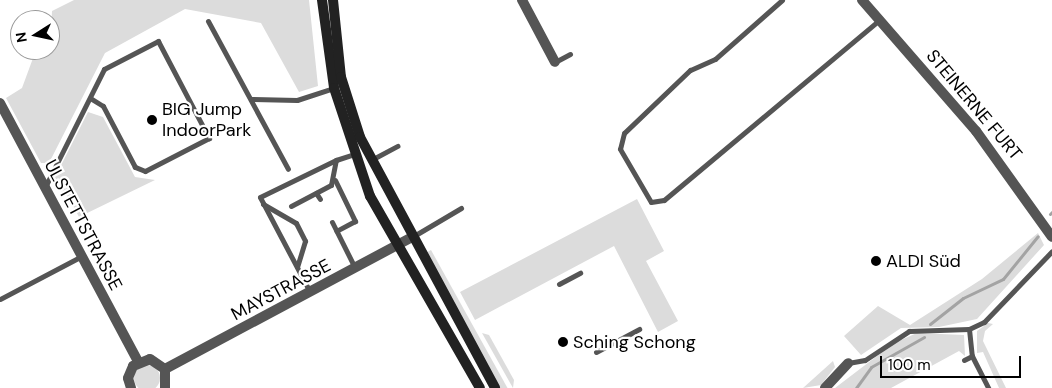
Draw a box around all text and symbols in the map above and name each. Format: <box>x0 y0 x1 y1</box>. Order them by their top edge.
north arrow <box>10 10 60 60</box>
text: N <box>11 31 31 44</box>
street label: STEINERNE FURT <box>922 45 1026 165</box>
place label: BIG Jump IndoorPark <box>162 99 251 142</box>
marker: BIG Jump IndoorPark <box>146 114 158 126</box>
street label: ULSTETTSTRASSE <box>39 156 127 294</box>
place label: ALDI Süd <box>886 250 961 272</box>
street label: MAYSTRASSE <box>228 255 334 325</box>
marker: ALDI Süd <box>870 255 882 267</box>
place label: Sching Schong <box>573 331 696 353</box>
marker: Sching Schong <box>557 336 569 348</box>
scale bar <box>882 346 1023 378</box>
text: 100 m <box>888 355 931 375</box>

